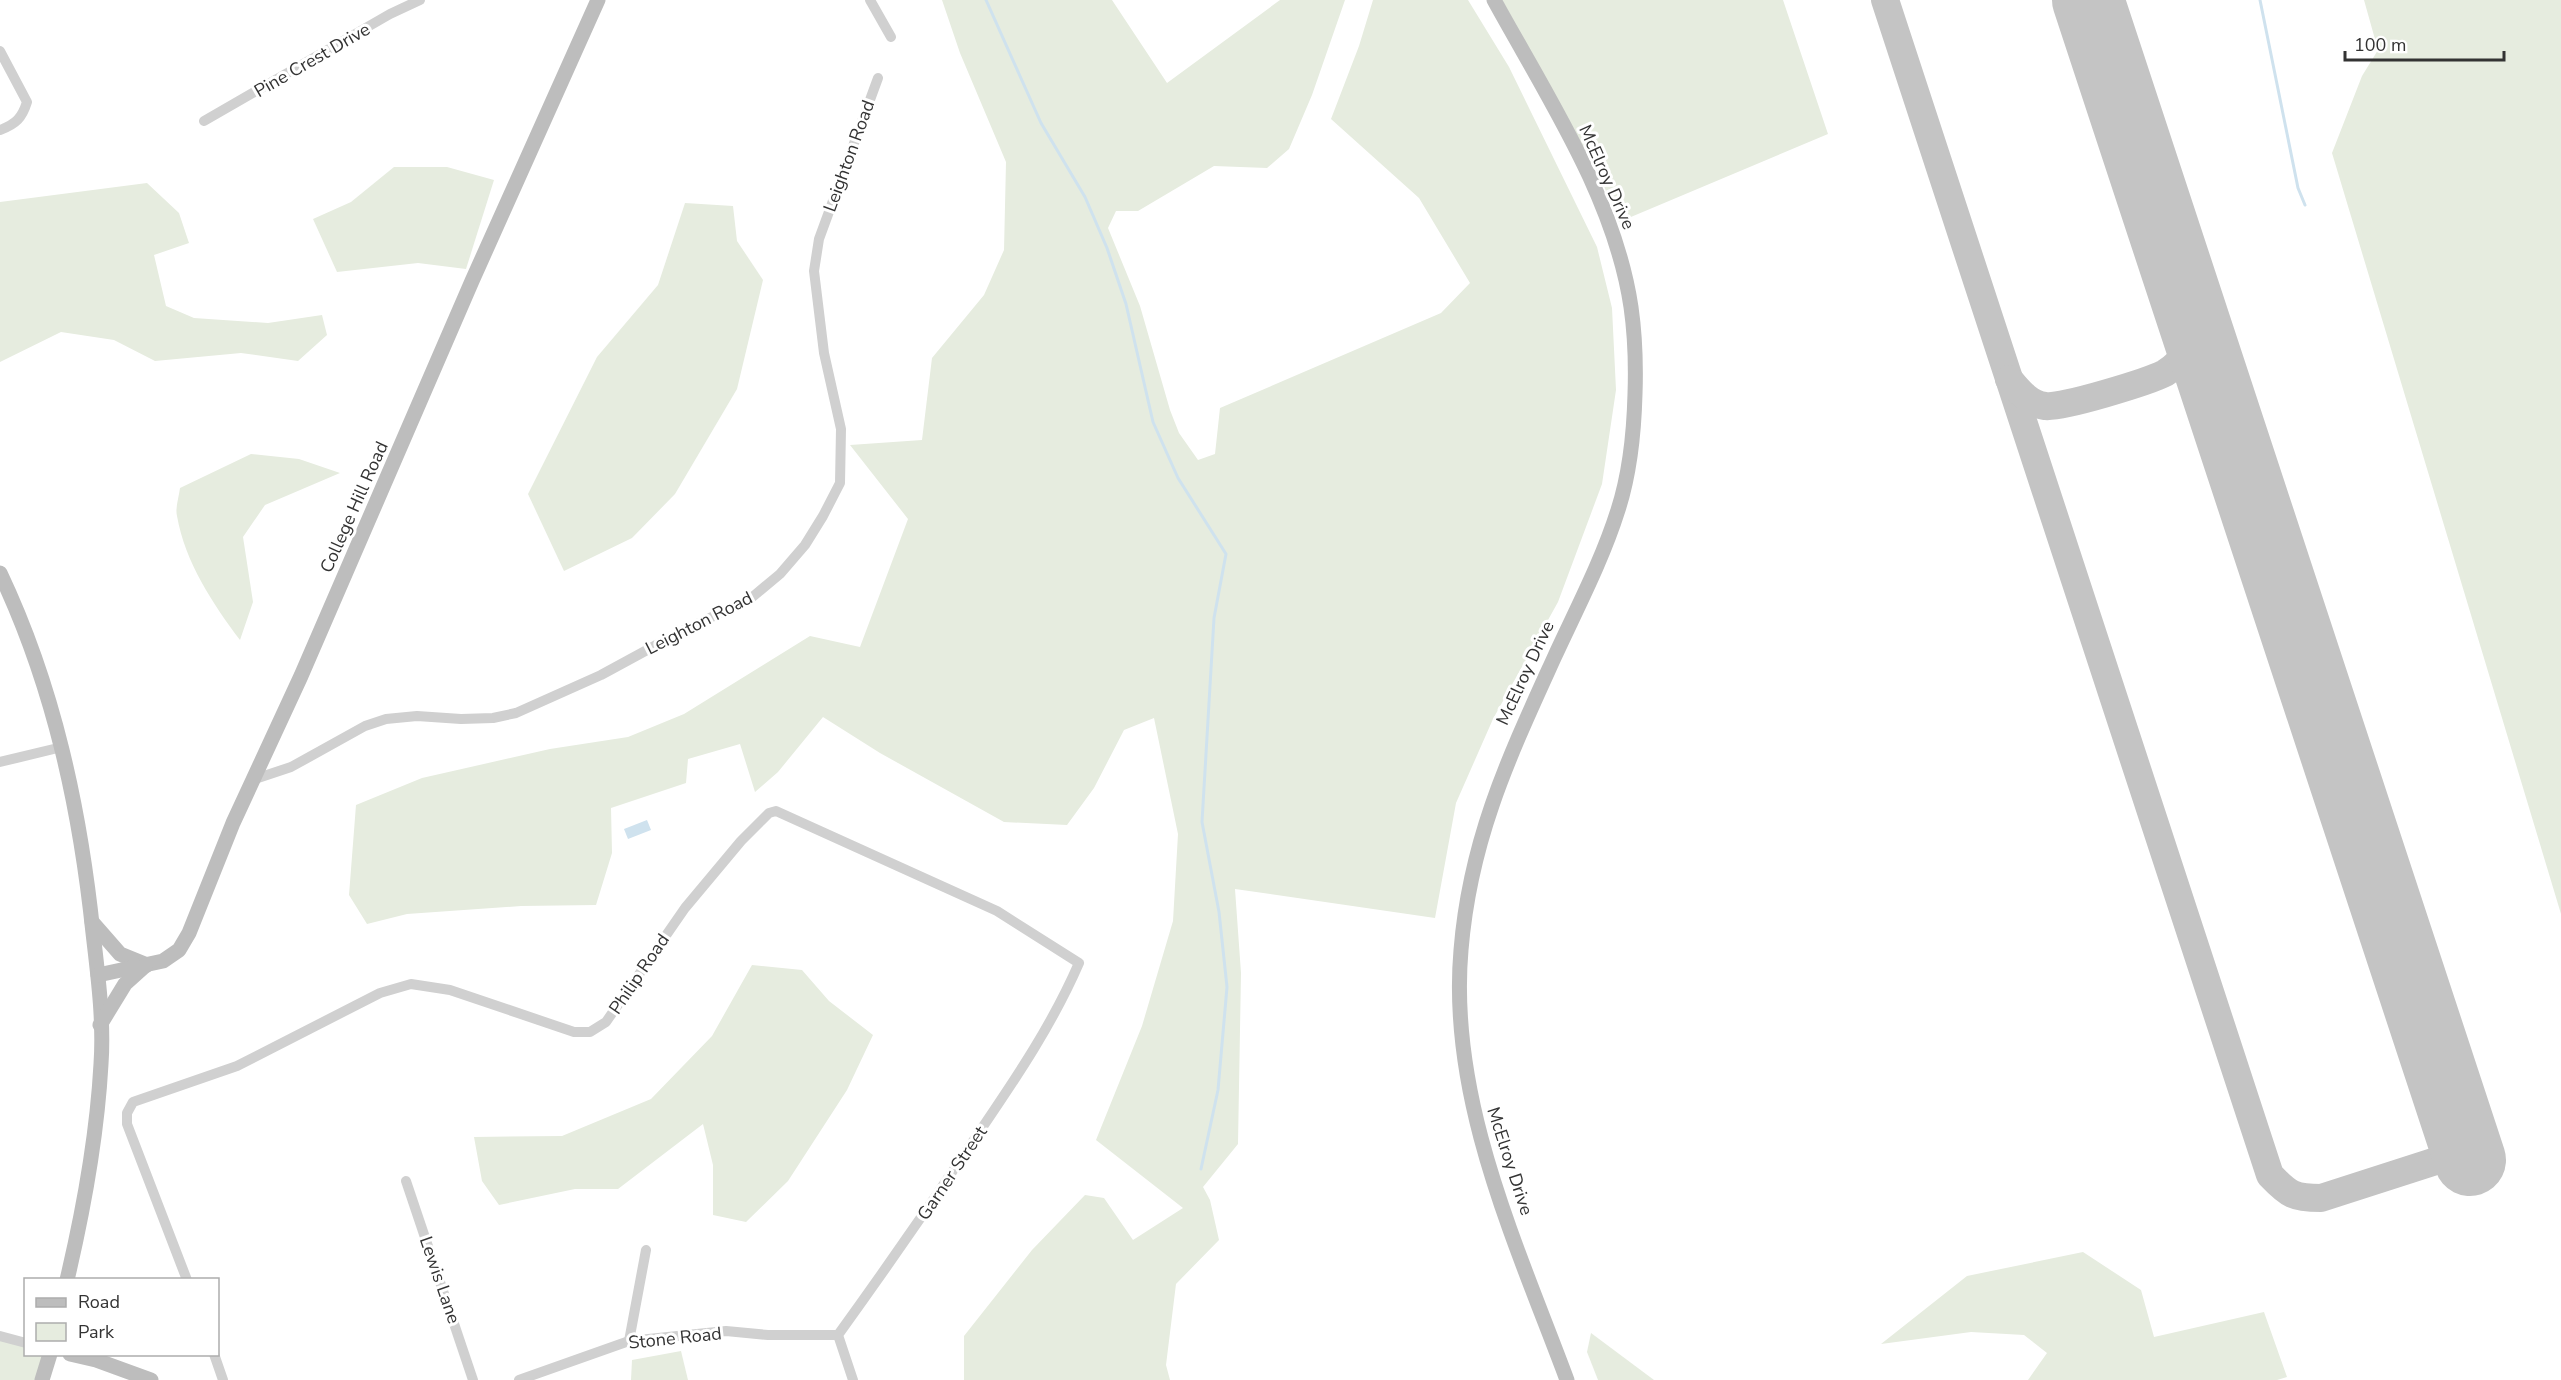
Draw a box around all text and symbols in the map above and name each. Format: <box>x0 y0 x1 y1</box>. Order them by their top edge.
street label: Pine Crest Drive <box>250 17 374 103</box>
scale bar <box>2345 24 2504 62</box>
text: 100 m <box>2354 33 2406 57</box>
street label: Leighton Road <box>818 97 880 215</box>
street label: McElroy Drive <box>1573 121 1641 233</box>
street label: College Hill Road <box>314 438 394 576</box>
street label: Leighton Road <box>641 586 757 660</box>
street label: McElroy Drive <box>1490 617 1560 729</box>
street label: Philip Road <box>603 929 675 1019</box>
street label: McElroy Drive <box>1481 1104 1539 1218</box>
street label: Garner Street <box>912 1121 993 1225</box>
street label: Lewis Lane <box>414 1233 466 1327</box>
legend <box>24 1278 219 1356</box>
text: Road <box>78 1290 120 1314</box>
text: Park <box>78 1320 115 1344</box>
street label: Stone Road <box>627 1321 723 1355</box>

